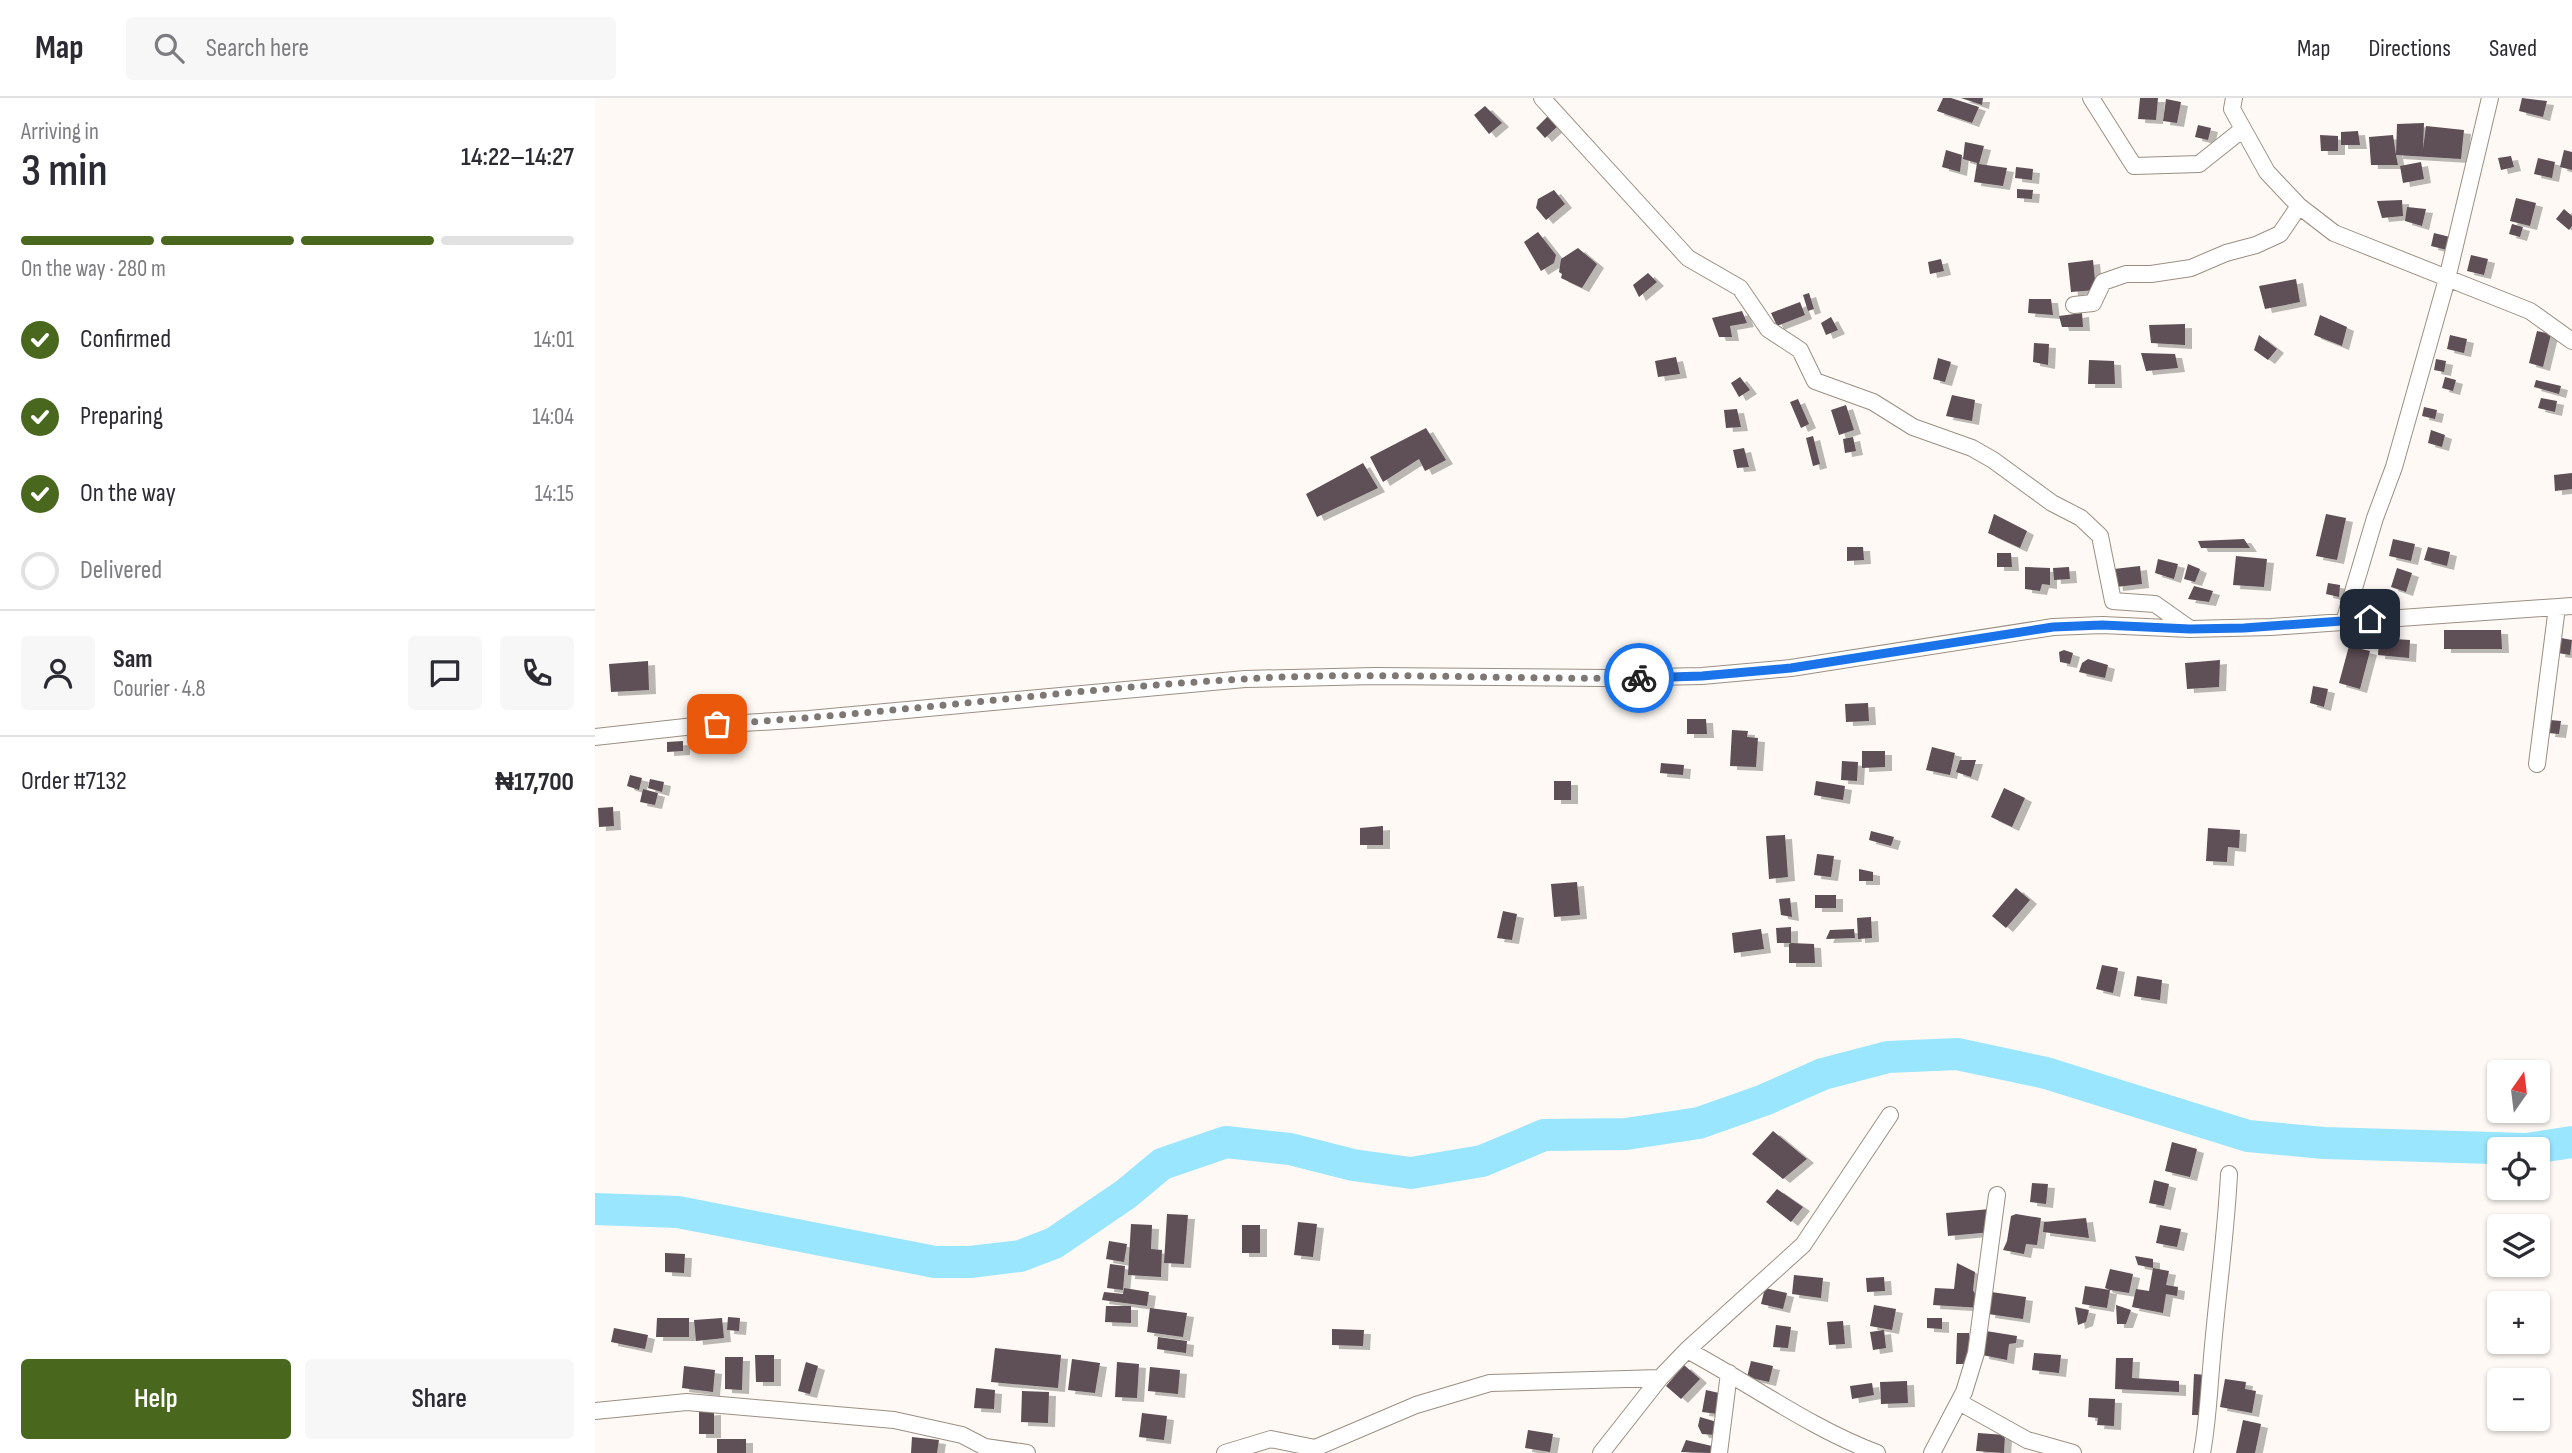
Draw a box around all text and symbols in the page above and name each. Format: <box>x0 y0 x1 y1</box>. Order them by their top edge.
search box <box>126 17 616 80</box>
text: Map <box>35 28 84 68</box>
icon: search <box>150 29 188 67</box>
text: Search here <box>206 33 309 64</box>
text: Map <box>2297 34 2330 63</box>
text: Directions <box>2368 34 2451 63</box>
text: Saved <box>2489 34 2537 63</box>
text: Arriving in <box>21 118 99 146</box>
text: 14:22–14:27 <box>461 142 574 173</box>
text: 3 min <box>21 144 108 199</box>
text: On the way · 280 m <box>21 255 166 283</box>
icon: check <box>21 321 59 359</box>
text: Confirmed <box>80 324 171 355</box>
text: 14:01 <box>534 326 574 354</box>
icon: check <box>21 398 59 436</box>
text: Preparing <box>80 401 163 432</box>
text: 14:04 <box>532 403 574 431</box>
icon: check <box>21 475 59 513</box>
text: On the way <box>80 478 176 509</box>
text: 14:15 <box>535 480 574 508</box>
text: Delivered <box>80 555 162 586</box>
pin <box>2340 589 2400 649</box>
icon: home <box>2351 600 2389 638</box>
button: person <box>21 636 95 710</box>
button: chat <box>408 636 482 710</box>
button: phone <box>500 636 574 710</box>
courier <box>1604 643 1674 713</box>
text: Sam <box>113 644 153 675</box>
icon: bike <box>1620 659 1658 697</box>
text: Courier · 4.8 <box>113 675 206 703</box>
pin <box>687 694 747 754</box>
icon: bag <box>698 705 736 743</box>
text: Order #7132 <box>21 766 127 797</box>
text: ₦17,700 <box>495 767 574 798</box>
north arrow <box>2487 1060 2550 1124</box>
map controls <box>2487 1060 2550 1431</box>
button: locate <box>2487 1137 2550 1200</box>
button: layers <box>2487 1214 2550 1277</box>
button: + <box>2487 1291 2550 1354</box>
button: Help <box>21 1359 291 1439</box>
button: Share <box>305 1359 574 1439</box>
button: − <box>2487 1368 2550 1431</box>

